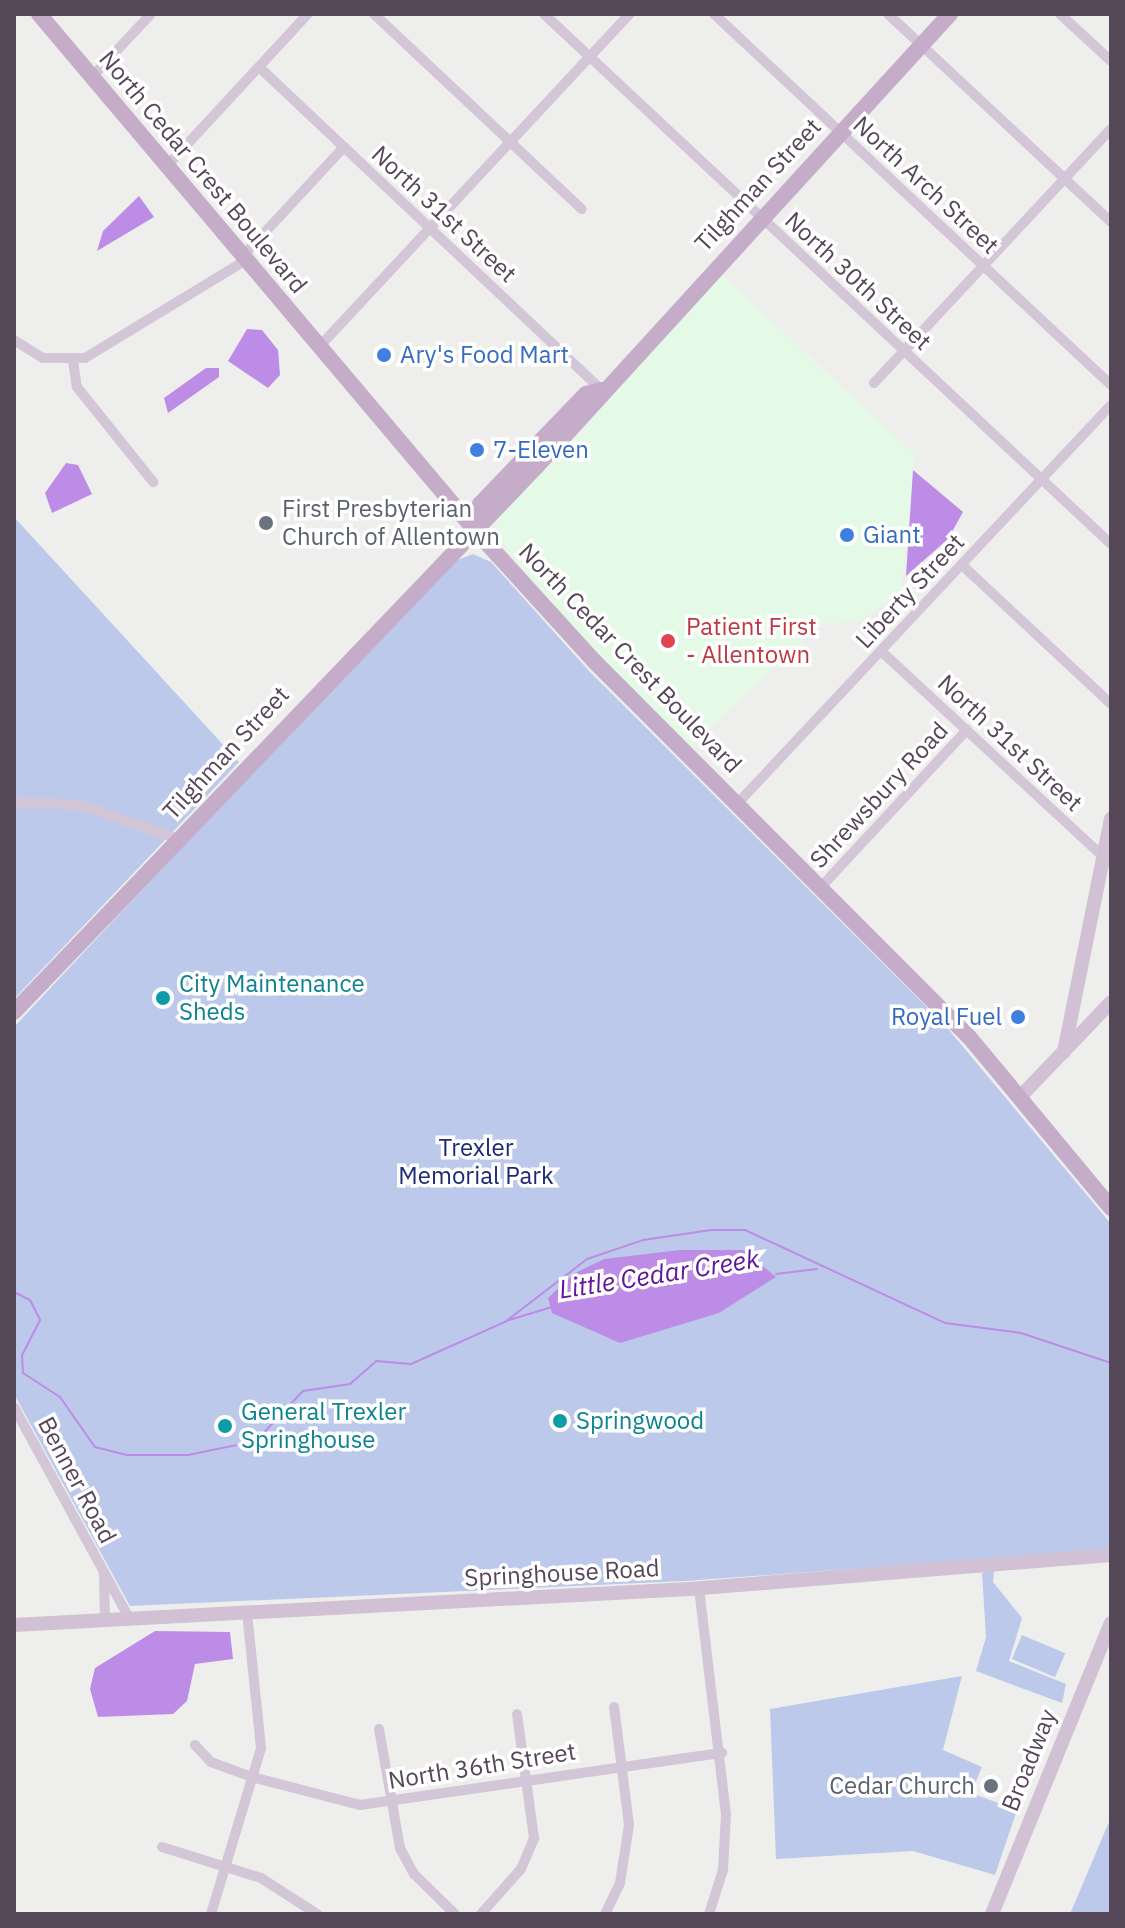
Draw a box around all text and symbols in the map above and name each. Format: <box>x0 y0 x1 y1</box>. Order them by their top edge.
street label: North Cedar Crest Boulevard <box>93 45 313 299</box>
street label: North Arch Street <box>847 110 1005 260</box>
street label: Tilghman Street <box>689 112 827 258</box>
street label: North 31st Street <box>366 140 522 288</box>
street label: North 30th Street <box>779 206 937 356</box>
place label: Ary's Food Mart <box>400 341 569 369</box>
marker: Ary's Food Mart <box>375 346 393 364</box>
place label: 7-Eleven <box>493 436 589 464</box>
marker: 7-Eleven <box>468 441 486 459</box>
place label: First Presbyterian Church of Allentown <box>282 495 500 551</box>
marker: First Presbyterian Church of Allentown <box>257 514 275 532</box>
place label: Giant <box>863 521 921 549</box>
marker: Giant <box>838 526 856 544</box>
street label: Liberty Street <box>850 528 970 654</box>
street label: North Cedar Crest Boulevard <box>513 537 747 779</box>
place label: Patient First - Allentown <box>686 613 817 669</box>
marker: Patient First - Allentown <box>657 630 679 652</box>
street label: North 31st Street <box>932 669 1088 817</box>
street label: Tilghman Street <box>157 680 295 826</box>
street label: Shrewsbury Road <box>804 716 954 874</box>
place label: City Maintenance Sheds <box>179 970 365 1026</box>
marker: City Maintenance Sheds <box>154 989 172 1007</box>
place label: Royal Fuel <box>891 1003 1002 1031</box>
marker: Royal Fuel <box>1009 1008 1027 1026</box>
park label: Trexler Memorial Park <box>398 1134 554 1190</box>
water label: Little Cedar Creek <box>557 1243 761 1305</box>
place label: General Trexler Springhouse <box>241 1398 406 1454</box>
place label: Springwood <box>576 1407 704 1435</box>
street label: Benner Road <box>32 1412 122 1548</box>
marker: Springwood <box>551 1412 569 1430</box>
marker: General Trexler Springhouse <box>216 1417 234 1435</box>
street label: Springhouse Road <box>464 1554 660 1592</box>
street label: Broadway <box>996 1705 1062 1815</box>
street label: North 36th Street <box>386 1737 578 1795</box>
place label: Cedar Church <box>829 1772 975 1800</box>
marker: Cedar Church <box>982 1777 1000 1795</box>

